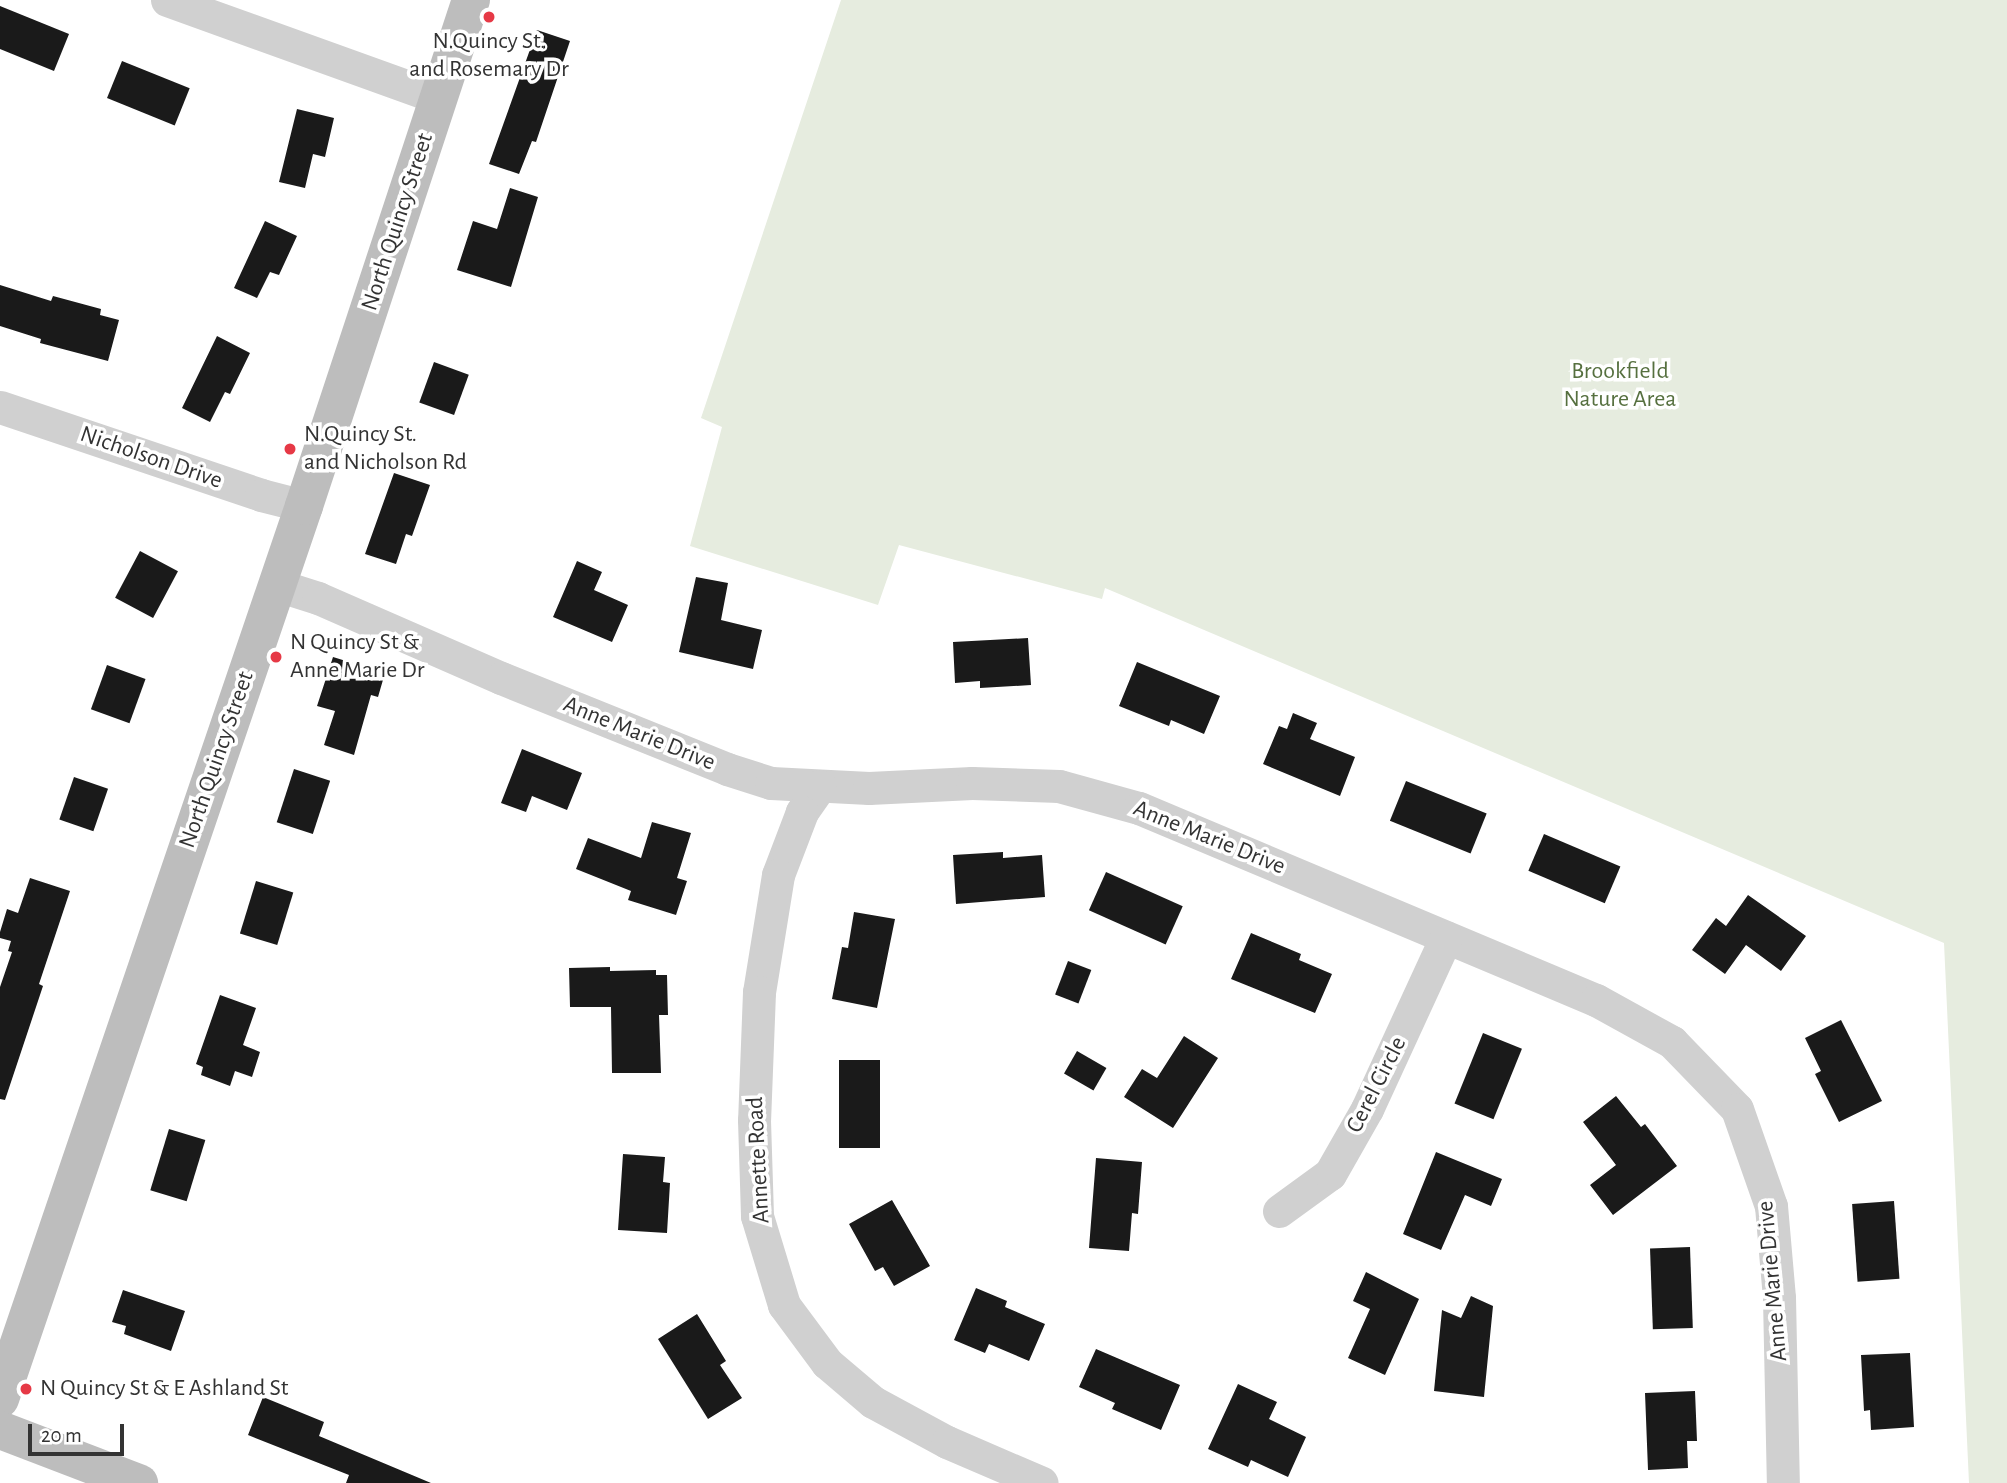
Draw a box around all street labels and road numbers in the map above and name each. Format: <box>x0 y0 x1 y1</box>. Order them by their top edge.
street label: North Quincy Street <box>356 130 440 314</box>
street label: Nicholson Drive <box>76 420 226 496</box>
street label: North Quincy Street <box>173 668 261 852</box>
street label: Anne Marie Drive <box>559 690 719 778</box>
street label: Anne Marie Drive <box>1129 794 1289 882</box>
street label: Cerel Circle <box>1341 1032 1413 1138</box>
street label: Annette Road <box>741 1096 777 1224</box>
street label: Anne Marie Drive <box>1752 1199 1794 1363</box>

